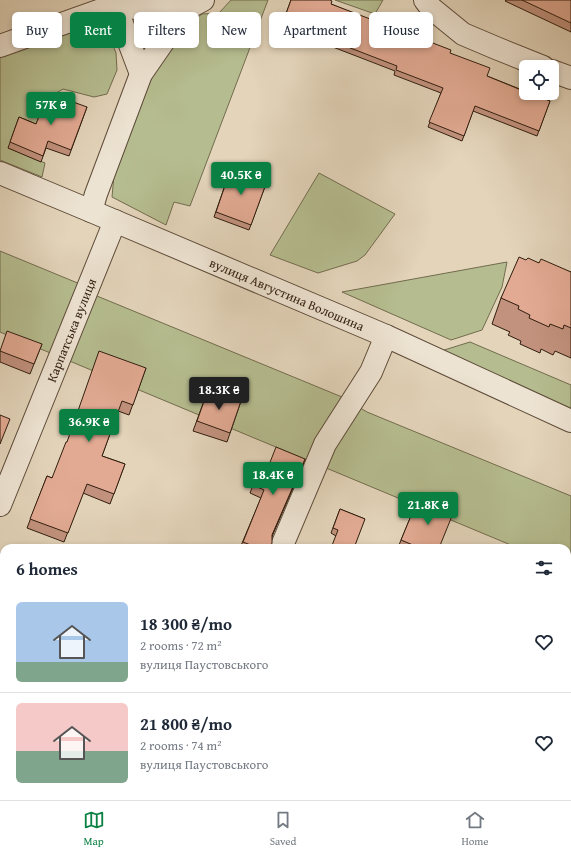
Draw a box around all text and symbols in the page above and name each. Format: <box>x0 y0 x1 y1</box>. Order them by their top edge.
chip: Buy <box>12 12 62 48</box>
chip: Rent <box>70 12 126 48</box>
chip: Filters <box>134 12 199 48</box>
chip: New <box>207 12 261 48</box>
chip: Apartment <box>269 12 361 48</box>
chip: House <box>369 12 433 48</box>
map controls <box>519 60 559 100</box>
button: locate <box>519 60 559 100</box>
pin: 57K ₴ <box>23 92 79 126</box>
text: 57K ₴ <box>35 95 67 114</box>
pin: 40.5K ₴ <box>204 162 278 196</box>
text: 40.5K ₴ <box>220 165 262 184</box>
street label: вулиця Августина Волошина <box>206 253 368 336</box>
street label: Карпатська вулиця <box>42 275 101 385</box>
pin: 18.3K ₴ <box>182 377 256 411</box>
text: 18.3K ₴ <box>198 380 240 399</box>
pin: 36.9K ₴ <box>52 409 126 443</box>
text: 36.9K ₴ <box>68 412 110 431</box>
pin: 18.4K ₴ <box>236 462 310 496</box>
text: 18.4K ₴ <box>252 465 294 484</box>
pin: 21.8K ₴ <box>391 492 465 526</box>
text: 21.8K ₴ <box>407 495 449 514</box>
text: 6 homes <box>16 556 78 581</box>
icon: filters <box>533 557 555 579</box>
text: 18 300 ₴/mo <box>140 611 232 636</box>
icon: home <box>48 618 96 666</box>
icon: heart <box>533 631 555 653</box>
text: 2 rooms · 72 m² <box>140 636 222 655</box>
text: вулиця Паустовського <box>140 655 268 674</box>
text: 21 800 ₴/mo <box>140 711 232 736</box>
icon: home <box>48 719 96 767</box>
icon: heart <box>533 732 555 754</box>
text: 2 rooms · 74 m² <box>140 736 222 755</box>
text: вулиця Паустовського <box>140 755 268 774</box>
tab: Map <box>83 809 105 849</box>
tab: Saved <box>270 809 296 849</box>
tab: Home <box>461 809 488 849</box>

